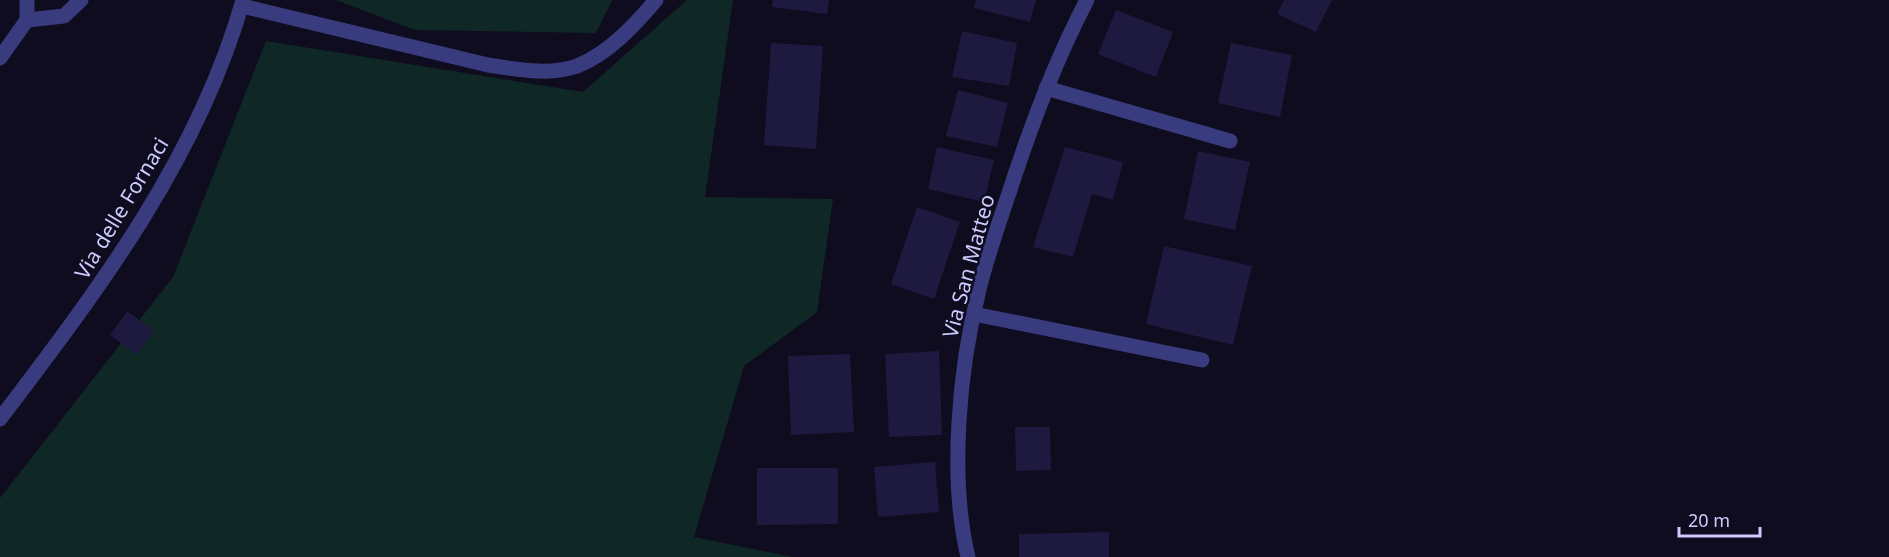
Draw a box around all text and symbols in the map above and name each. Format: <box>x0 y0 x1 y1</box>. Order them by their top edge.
street label: Via delle Fornaci <box>68 132 174 284</box>
street label: Via San Matteo <box>935 191 1001 341</box>
scale bar <box>1679 500 1760 538</box>
text: 20 m <box>1688 508 1730 532</box>

